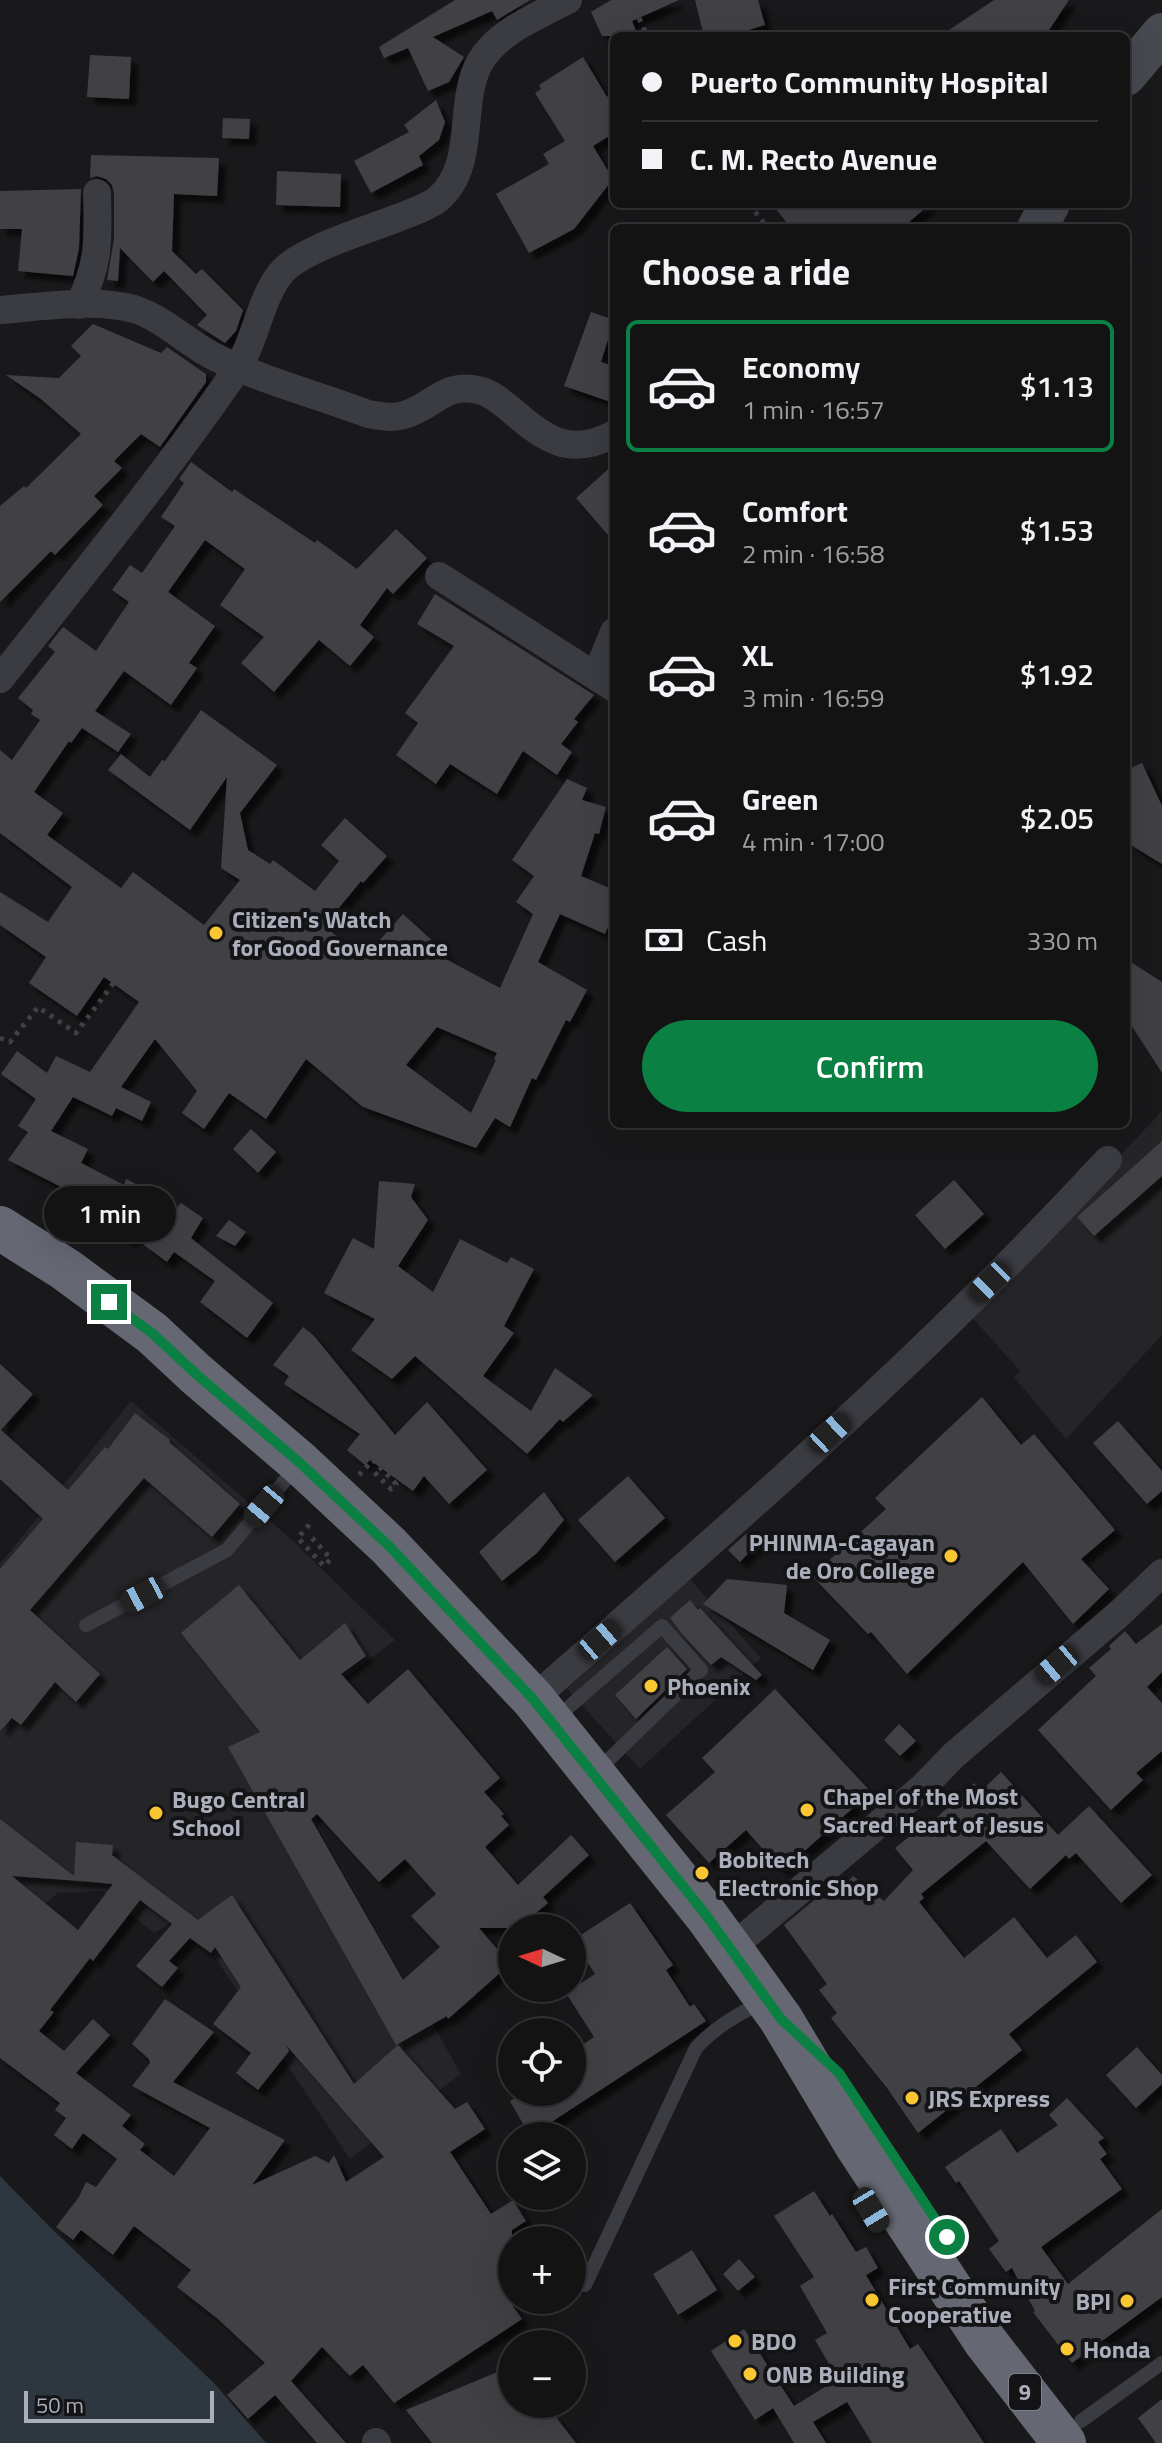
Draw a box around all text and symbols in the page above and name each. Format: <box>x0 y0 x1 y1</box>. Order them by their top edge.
text: Puerto Community Hospital <box>690 59 1049 105</box>
text: C. M. Recto Avenue <box>690 136 937 182</box>
text: Choose a ride <box>642 244 850 299</box>
text: Economy <box>742 344 860 390</box>
icon: car <box>646 350 718 422</box>
text: $1.13 <box>1020 363 1094 409</box>
text: 1 min · 16:57 <box>742 390 885 429</box>
text: Comfort <box>742 488 848 534</box>
icon: car <box>646 494 718 566</box>
text: $1.53 <box>1020 507 1094 553</box>
text: 2 min · 16:58 <box>742 534 885 573</box>
text: XL <box>742 632 773 678</box>
icon: car <box>646 638 718 710</box>
text: $1.92 <box>1020 651 1094 697</box>
text: 3 min · 16:59 <box>742 678 885 717</box>
text: Green <box>742 776 819 822</box>
icon: car <box>646 782 718 854</box>
text: $2.05 <box>1020 795 1094 841</box>
text: 4 min · 17:00 <box>742 822 885 861</box>
place label: Citizen's Watch for Good Governance <box>232 901 448 965</box>
text: Cash <box>706 917 767 963</box>
icon: cash <box>642 918 686 962</box>
text: 330 m <box>1027 921 1098 960</box>
marker: Citizen's Watch for Good Governance <box>207 924 225 942</box>
button: Confirm <box>642 1020 1098 1112</box>
callout: 1 min <box>43 1186 175 1242</box>
text: 1 min <box>79 1194 141 1233</box>
car <box>964 1257 1016 1307</box>
route end <box>91 1284 127 1320</box>
car <box>804 1408 856 1458</box>
car <box>239 1480 289 1532</box>
place label: PHINMA-Cagayan de Oro College <box>749 1524 935 1588</box>
marker: PHINMA-Cagayan de Oro College <box>942 1547 960 1565</box>
car <box>116 1573 170 1617</box>
car <box>574 1615 626 1665</box>
car <box>1031 1640 1083 1690</box>
place label: Phoenix <box>667 1668 751 1704</box>
marker: Phoenix <box>642 1677 660 1695</box>
place label: Chapel of the Most Sacred Heart of Jesus <box>823 1778 1044 1842</box>
place label: Bugo Central School <box>172 1781 306 1845</box>
marker: Chapel of the Most Sacred Heart of Jesus <box>798 1801 816 1819</box>
marker: Bugo Central School <box>147 1804 165 1822</box>
place label: Bobitech Electronic Shop <box>718 1841 879 1905</box>
marker: Bobitech Electronic Shop <box>693 1864 711 1882</box>
north arrow <box>498 1914 586 2002</box>
map controls <box>498 1914 586 2418</box>
button: locate <box>498 2018 586 2106</box>
place label: JRS Express <box>928 2080 1050 2116</box>
marker: JRS Express <box>903 2089 921 2107</box>
button: layers <box>498 2122 586 2210</box>
car <box>848 2183 894 2237</box>
route start <box>929 2219 965 2255</box>
button: + <box>498 2226 586 2314</box>
place label: First Community Cooperative <box>888 2268 1061 2332</box>
place label: BPI <box>1075 2283 1111 2319</box>
marker: First Community Cooperative <box>863 2291 881 2309</box>
marker: BPI <box>1118 2292 1136 2310</box>
place label: BDO <box>751 2323 797 2359</box>
button: − <box>498 2330 586 2418</box>
place label: Honda <box>1083 2331 1151 2367</box>
marker: BDO <box>726 2332 744 2350</box>
marker: Honda <box>1058 2340 1076 2358</box>
place label: ONB Building <box>766 2356 904 2392</box>
marker: ONB Building <box>741 2365 759 2383</box>
road number: 9 <box>1009 2374 1041 2410</box>
scale bar <box>24 2387 214 2423</box>
text: 50 m <box>36 2388 84 2422</box>

